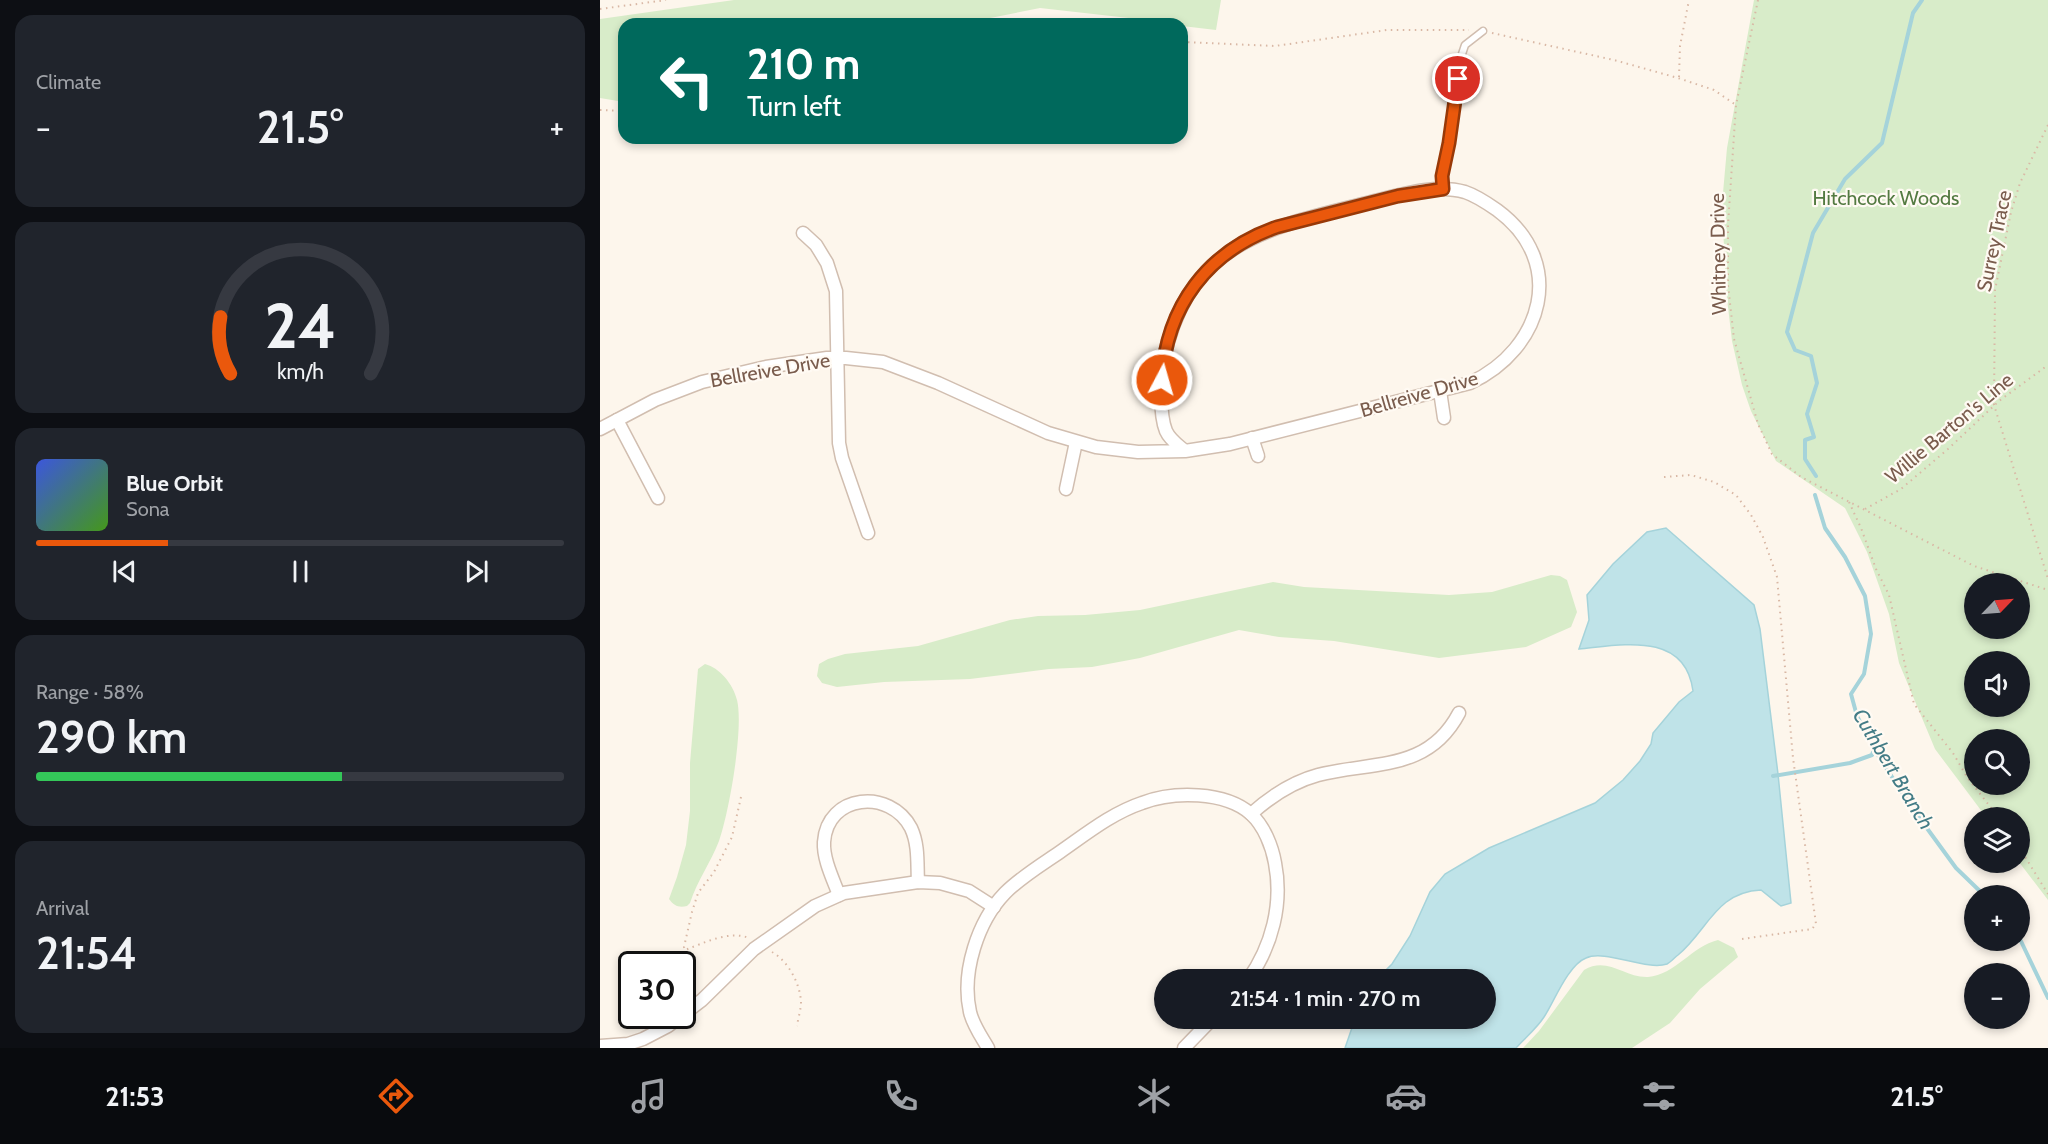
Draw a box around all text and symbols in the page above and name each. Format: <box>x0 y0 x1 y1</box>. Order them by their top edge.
text: 210 m <box>747 38 860 90</box>
icon: left <box>648 42 726 120</box>
pin <box>1432 53 1483 104</box>
icon: arrive <box>1441 62 1474 95</box>
text: Climate <box>36 70 101 94</box>
text: Turn left <box>747 90 841 123</box>
text: 21.5° <box>257 100 343 154</box>
text: − <box>36 107 51 147</box>
text: + <box>549 107 564 147</box>
park label: Hitchcock Woods <box>1813 186 1959 210</box>
street label: Surrey Trace <box>1972 188 2016 294</box>
street label: Whitney Drive <box>1705 193 1731 315</box>
text: 24 <box>264 289 336 365</box>
street label: Bellreive Drive <box>708 348 832 392</box>
position arrow <box>1130 348 1194 412</box>
text: km/h <box>277 359 323 385</box>
street label: Bellreive Drive <box>1357 366 1481 422</box>
street label: Willie Barton's Line <box>1880 368 2018 488</box>
text: Blue Orbit <box>126 470 223 497</box>
text: Sona <box>126 497 169 521</box>
icon: previous <box>108 555 141 588</box>
icon: pause <box>284 555 317 588</box>
icon: next <box>460 555 493 588</box>
north arrow <box>1964 573 2030 639</box>
map controls <box>1964 573 2030 1029</box>
button: sound <box>1964 651 2030 717</box>
text: Range · 58% <box>36 680 144 704</box>
water label: Cuthbert Branch <box>1848 704 1939 834</box>
text: 290 km <box>36 710 187 764</box>
button: search <box>1964 729 2030 795</box>
button: layers <box>1964 807 2030 873</box>
button: + <box>1964 885 2030 951</box>
text: Arrival <box>36 896 89 920</box>
text: 21:54 <box>36 926 137 980</box>
speed limit sign: 30 <box>618 951 696 1029</box>
button: − <box>1964 963 2030 1029</box>
text: 21:54 · 1 min · 270 m <box>1230 985 1420 1012</box>
icon: directions <box>375 1075 417 1117</box>
icon: music <box>628 1075 670 1117</box>
icon: phone <box>880 1075 922 1117</box>
icon: climate <box>1133 1075 1175 1117</box>
icon: car <box>1385 1075 1427 1117</box>
icon: filters <box>1638 1075 1680 1117</box>
text: 21:53 <box>105 1080 165 1113</box>
text: 21.5° <box>1890 1080 1943 1113</box>

